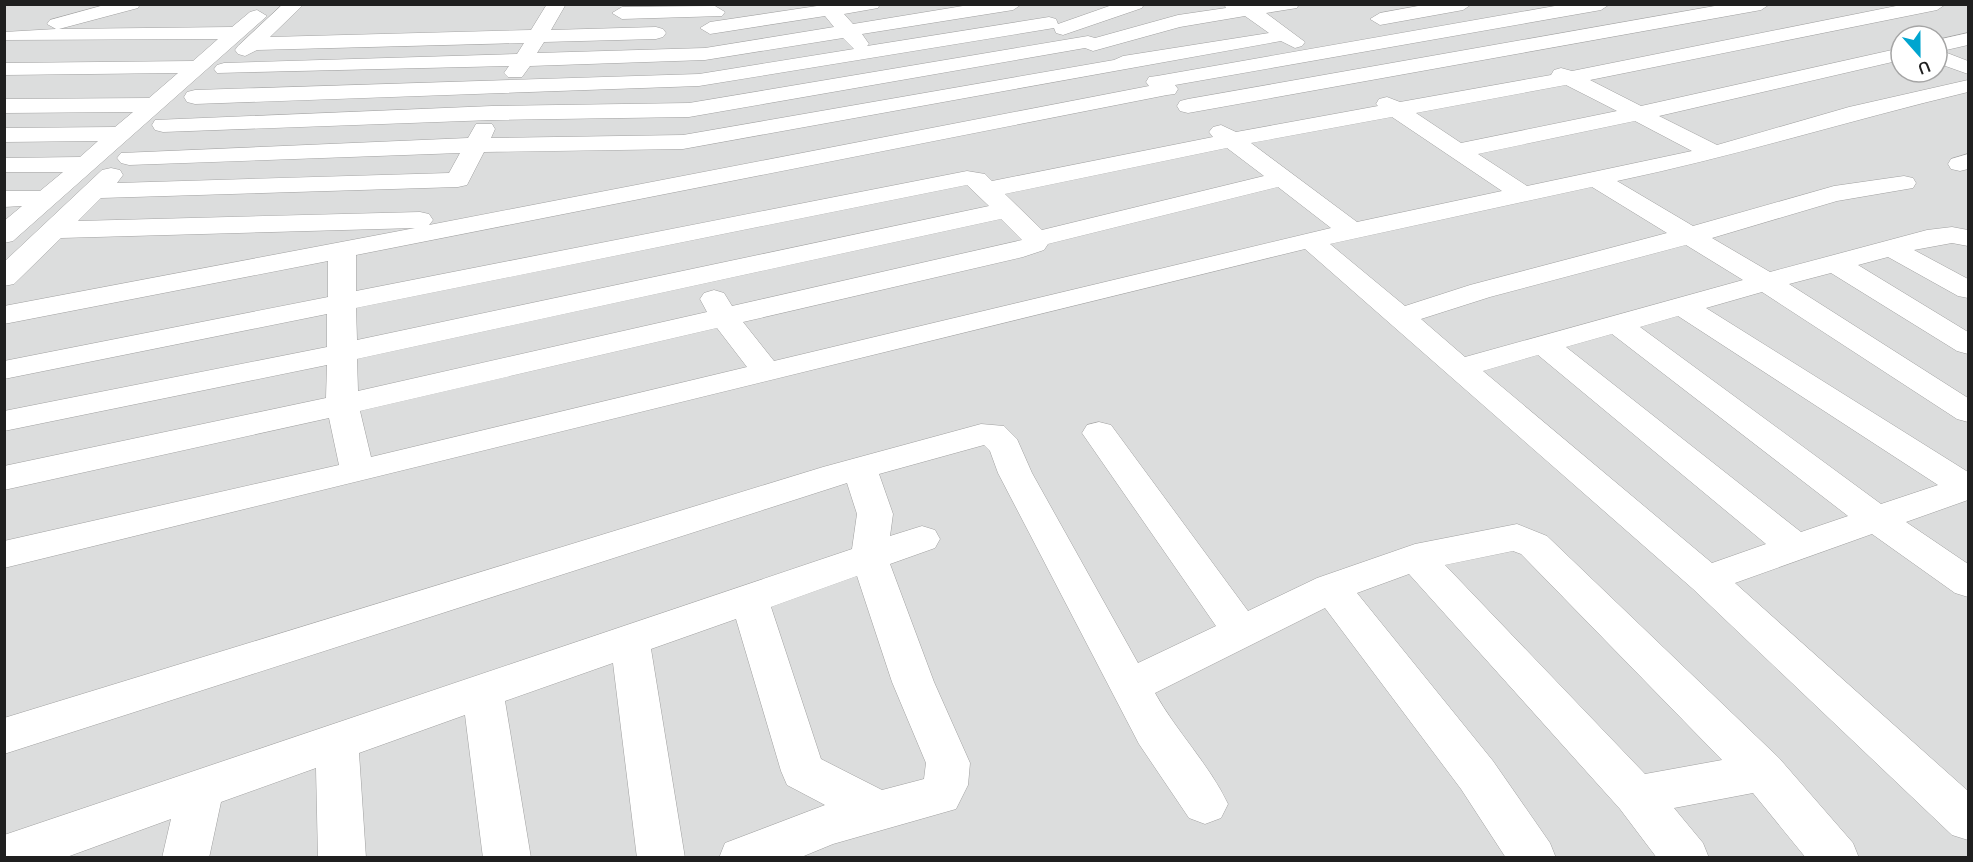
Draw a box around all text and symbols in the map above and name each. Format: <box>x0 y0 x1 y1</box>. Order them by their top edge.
north arrow <box>1889 24 1949 84</box>
text: U <box>1915 57 1933 79</box>

